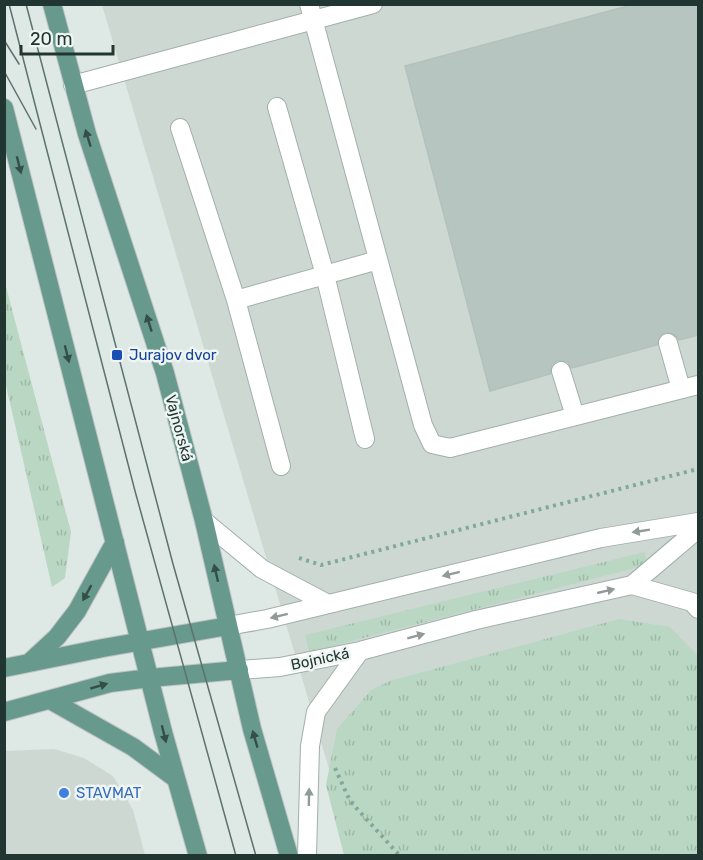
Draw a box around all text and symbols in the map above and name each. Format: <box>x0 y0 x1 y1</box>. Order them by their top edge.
scale bar <box>21 18 112 56</box>
text: 20 m <box>30 28 72 50</box>
one-way arrow <box>83 129 92 147</box>
one-way arrow <box>14 155 24 174</box>
one-way arrow <box>144 314 153 332</box>
one-way arrow <box>62 344 72 363</box>
place label: Jurajov dvor <box>129 346 217 364</box>
marker: Jurajov dvor <box>110 348 124 362</box>
street label: Vajnorská <box>161 393 197 463</box>
one-way arrow <box>631 527 650 536</box>
one-way arrow <box>211 564 221 582</box>
one-way arrow <box>441 569 460 579</box>
one-way arrow <box>81 585 92 601</box>
one-way arrow <box>597 586 616 595</box>
one-way arrow <box>269 612 288 622</box>
one-way arrow <box>407 631 425 640</box>
street label: Bojnická <box>289 644 351 674</box>
one-way arrow <box>90 681 108 690</box>
one-way arrow <box>160 726 169 744</box>
one-way arrow <box>250 730 259 748</box>
place label: STAVMAT <box>76 784 142 802</box>
marker: STAVMAT <box>57 786 71 800</box>
one-way arrow <box>304 788 314 807</box>

